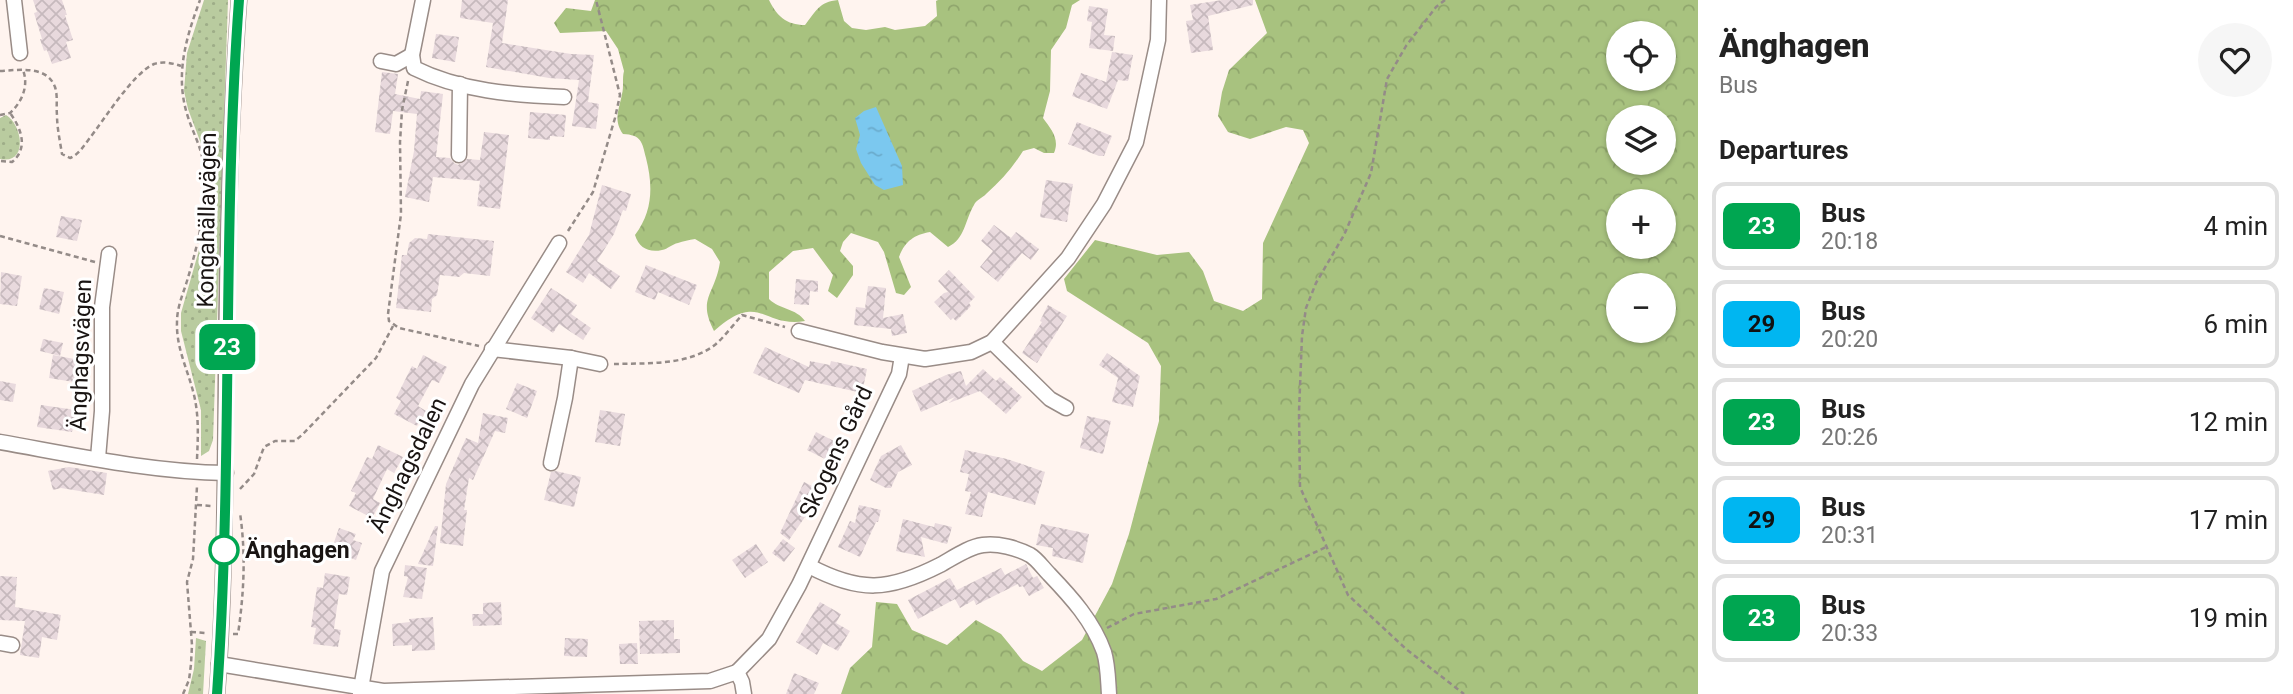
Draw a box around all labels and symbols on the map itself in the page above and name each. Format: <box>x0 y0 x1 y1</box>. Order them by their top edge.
street label: Kongahällavägen <box>192 132 222 308</box>
street label: Änghagsvägen <box>65 279 97 431</box>
line badge: 23 <box>196 324 258 370</box>
street label: Skogens Gård <box>794 382 878 522</box>
street label: Änghagsdalen <box>364 393 452 537</box>
marker: Änghagen <box>209 535 239 565</box>
place label: Änghagen <box>245 537 350 564</box>

